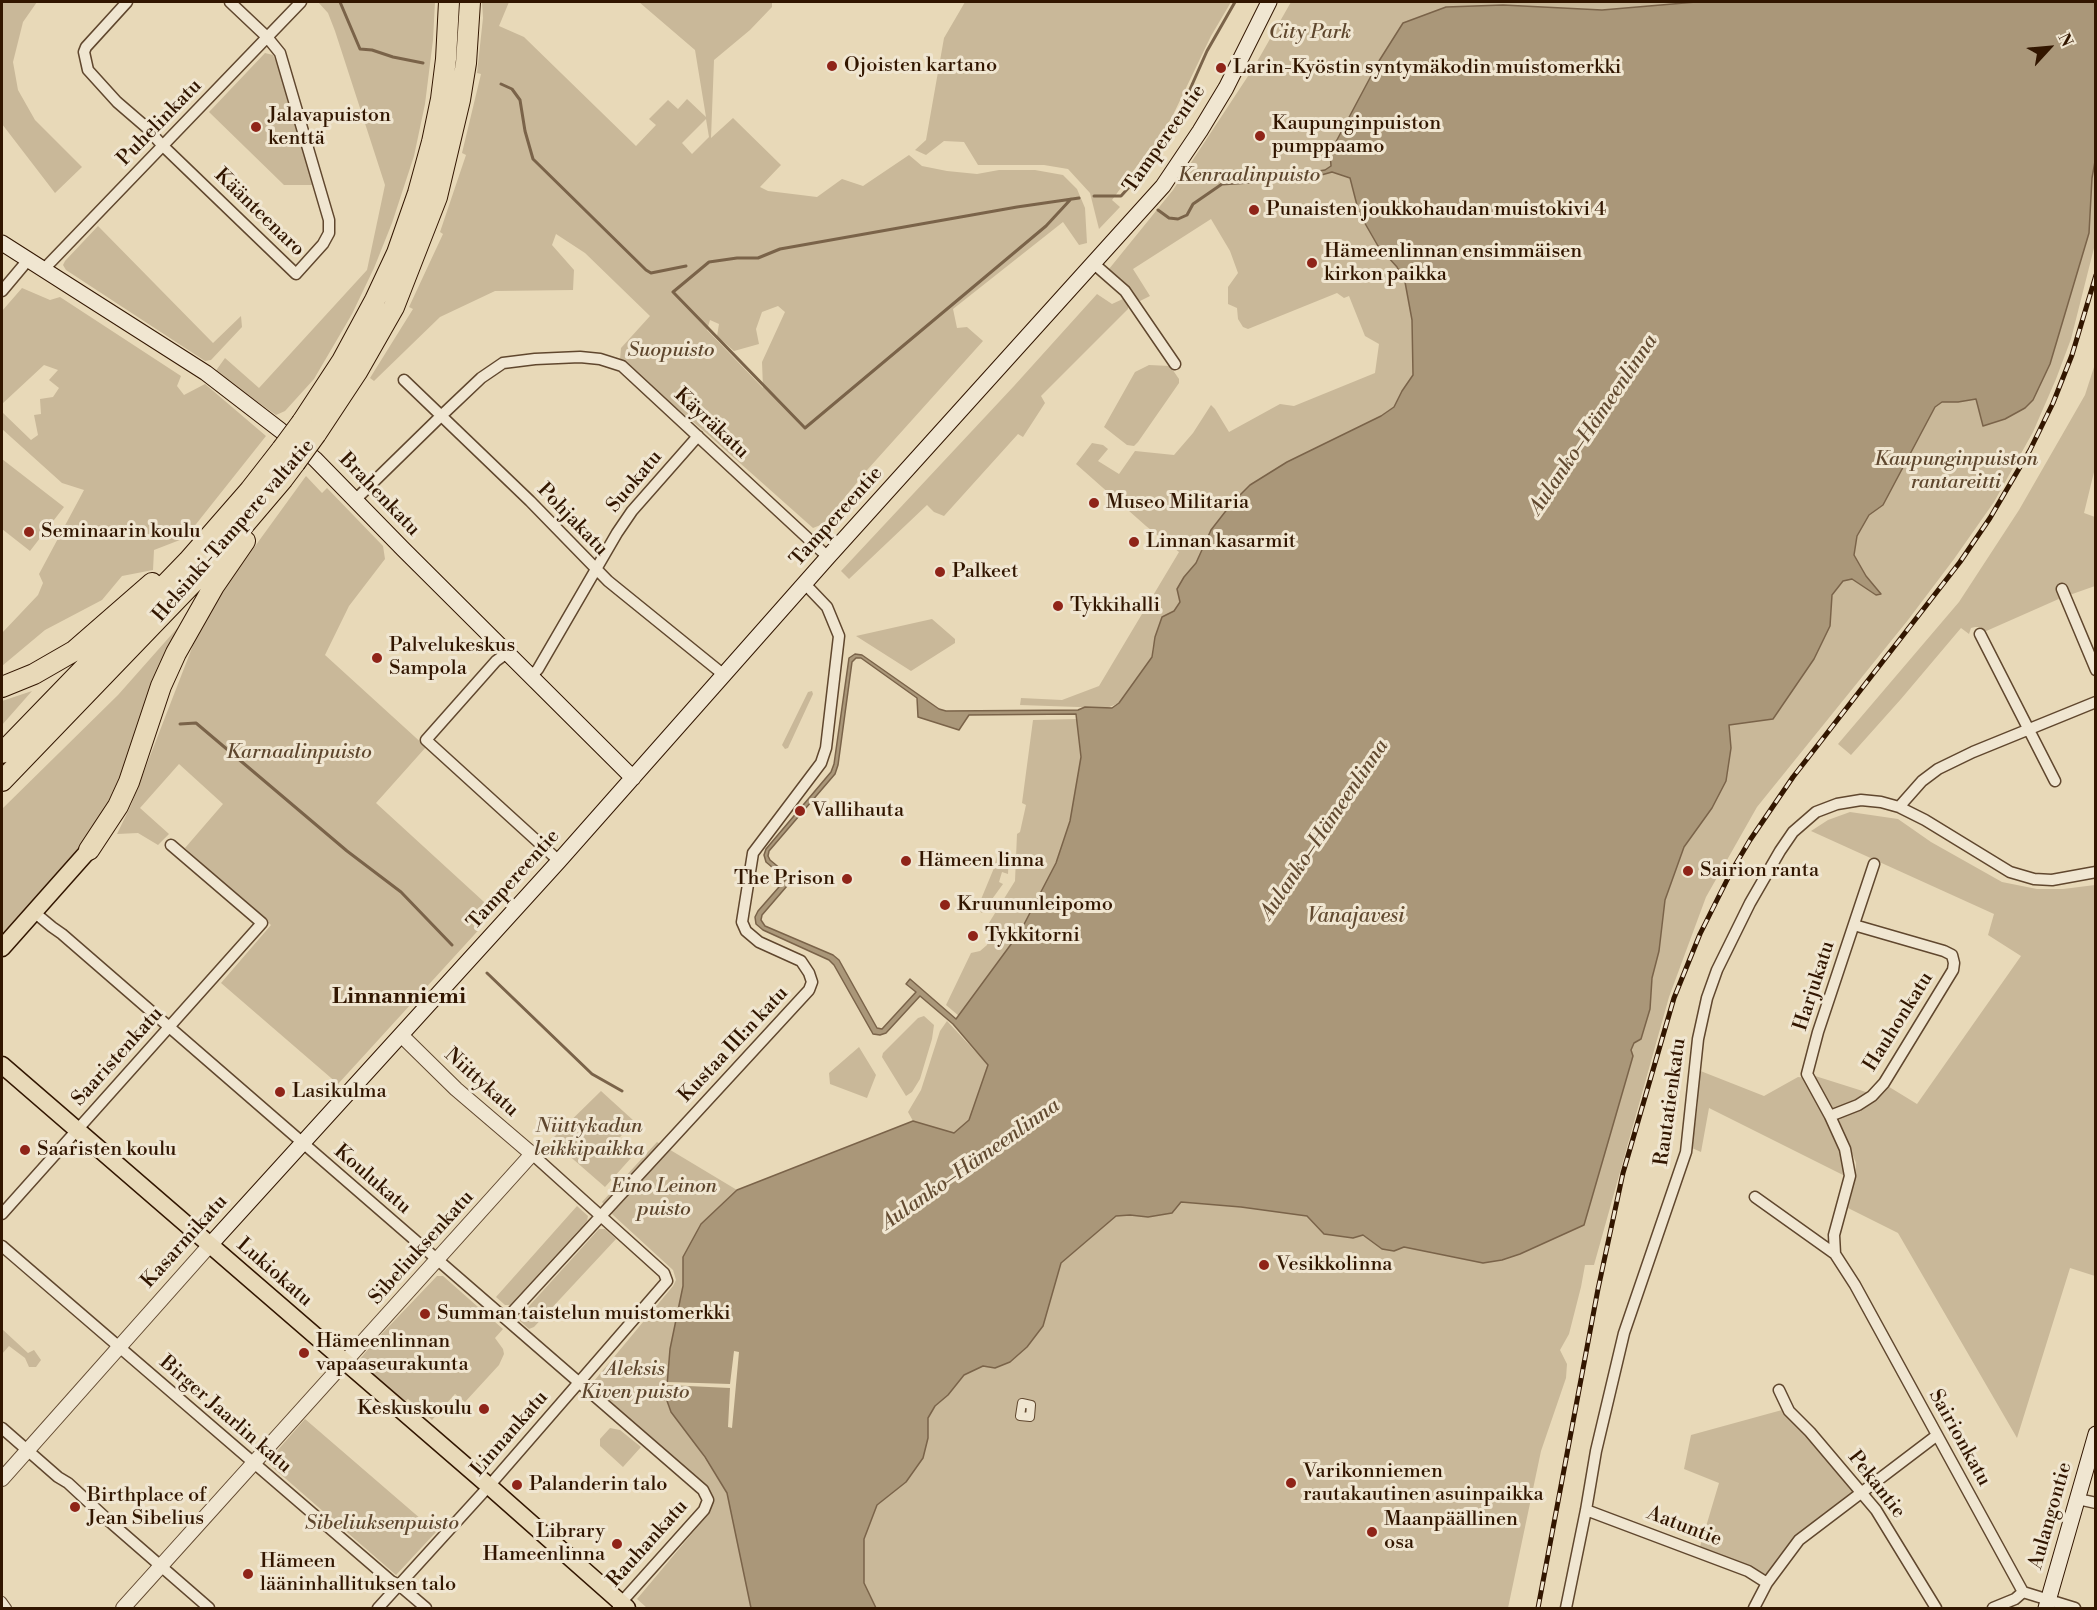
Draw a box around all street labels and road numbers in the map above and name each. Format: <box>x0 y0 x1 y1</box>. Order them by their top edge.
street label: Puhelinkatu <box>113 75 207 171</box>
street label: Tampereentie <box>1119 80 1211 198</box>
street label: Käänteenaro <box>209 164 309 262</box>
street label: Käyräkatu <box>669 383 753 465</box>
street label: Helsinki-Tampere valtatie <box>148 435 320 627</box>
street label: Suokatu <box>602 446 668 518</box>
street label: Brahenkatu <box>333 448 425 542</box>
street label: Tampereentie <box>786 462 888 572</box>
street label: Pohjakatu <box>531 479 613 561</box>
street label: Tampereentie <box>463 825 565 935</box>
street label: Harjukatu <box>1789 938 1841 1034</box>
street label: Hauhonkatu <box>1859 968 1939 1076</box>
street label: Kustaa III:n katu <box>674 982 794 1108</box>
street label: Saaristenkatu <box>67 1003 169 1111</box>
street label: Rautatienkatu <box>1650 1037 1692 1167</box>
street label: Niittykatu <box>439 1044 523 1122</box>
street label: Koulukatu <box>329 1140 415 1220</box>
street label: Sibeliuksenkatu <box>365 1186 479 1310</box>
street label: Kasarmikatu <box>137 1190 233 1294</box>
street label: Lukiokatu <box>231 1234 317 1312</box>
street label: Birger Jaarlin katu <box>154 1351 296 1479</box>
street label: Linnankatu <box>466 1386 554 1482</box>
street label: Sairionkatu <box>1923 1386 1995 1490</box>
street label: Pekantie <box>1842 1446 1910 1524</box>
street label: Aulangontie <box>2024 1460 2078 1572</box>
street label: Rauhankatu <box>602 1495 694 1593</box>
street label: Aatuntie <box>1643 1502 1725 1552</box>

